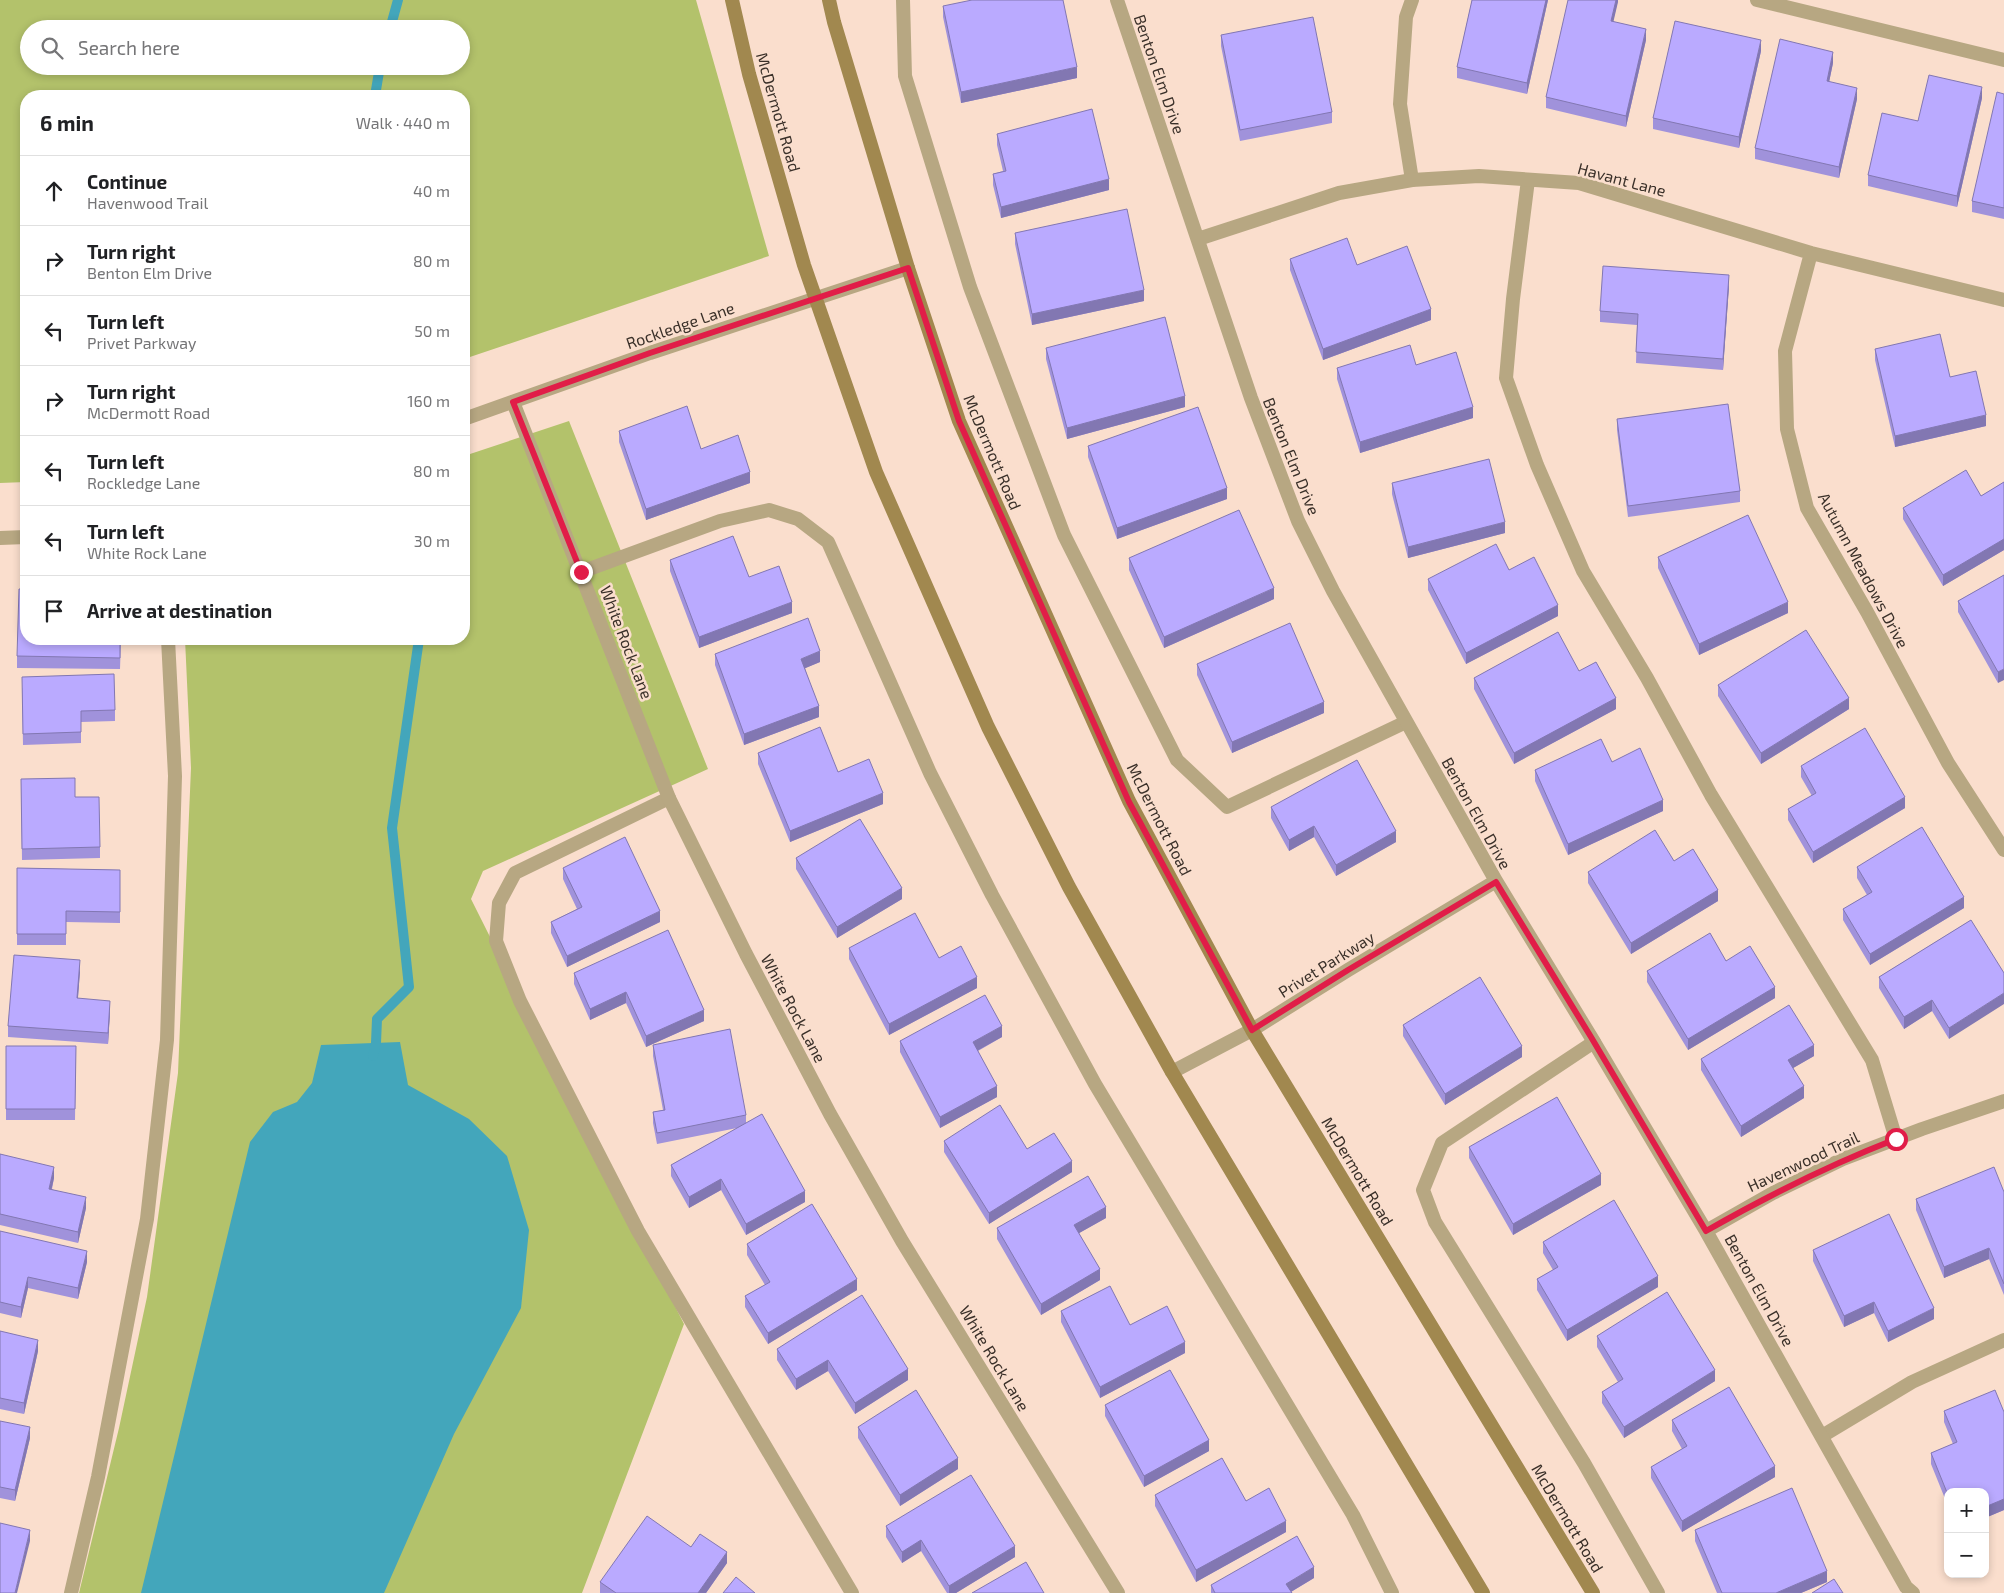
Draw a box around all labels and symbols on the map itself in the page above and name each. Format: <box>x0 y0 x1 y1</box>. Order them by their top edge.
street label: Benton Elm Drive <box>1131 12 1189 136</box>
street label: McDermott Road <box>753 50 805 174</box>
street label: Havant Lane <box>1576 158 1668 200</box>
street label: Rockledge Lane <box>623 298 737 352</box>
street label: McDermott Road <box>960 392 1026 512</box>
street label: Benton Elm Drive <box>1260 394 1324 518</box>
street label: Autumn Meadows Drive <box>1815 489 1913 651</box>
route end <box>570 561 593 584</box>
street label: White Rock Lane <box>597 583 657 701</box>
street label: Benton Elm Drive <box>1438 754 1516 872</box>
street label: McDermott Road <box>1124 760 1196 878</box>
street label: Privet Parkway <box>1275 927 1378 1001</box>
street label: White Rock Lane <box>757 951 831 1065</box>
street label: McDermott Road <box>1318 1113 1398 1229</box>
street label: Havenwood Trail <box>1744 1127 1862 1195</box>
route start <box>1885 1128 1908 1151</box>
street label: Benton Elm Drive <box>1721 1231 1799 1349</box>
street label: White Rock Lane <box>956 1302 1034 1414</box>
street label: McDermott Road <box>1528 1460 1608 1576</box>

